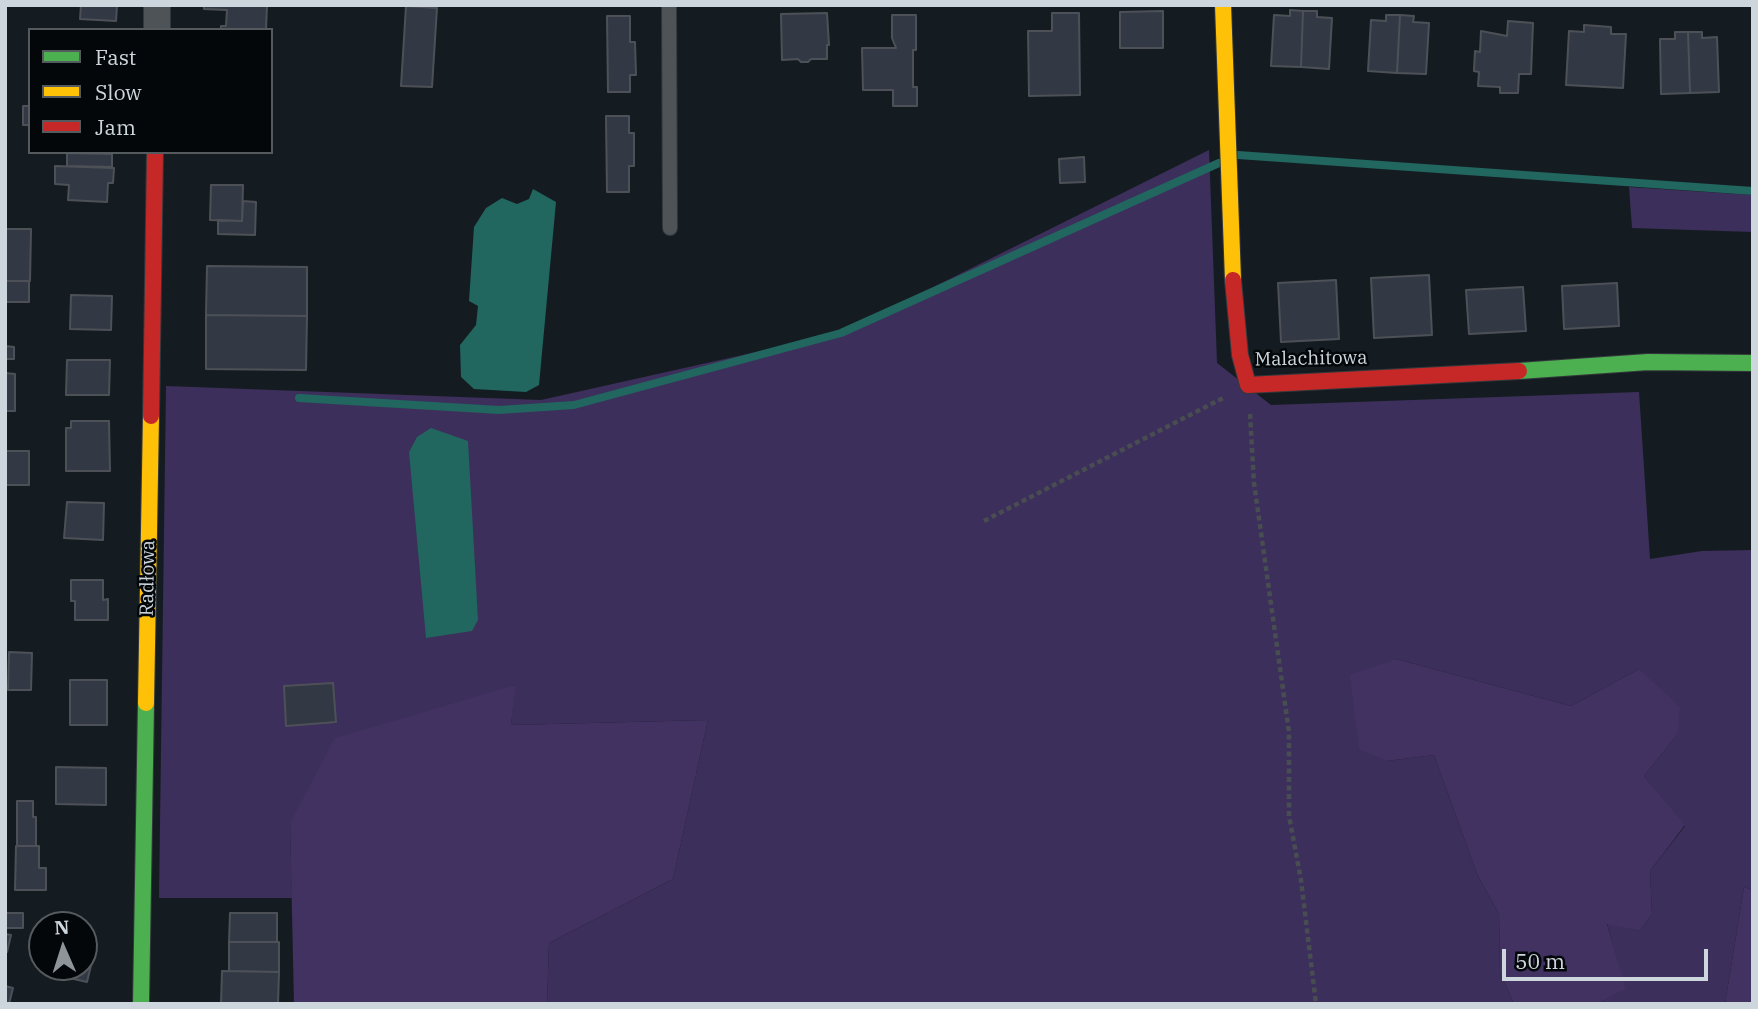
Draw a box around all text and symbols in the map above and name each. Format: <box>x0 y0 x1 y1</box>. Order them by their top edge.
legend <box>28 28 273 154</box>
text: Fast <box>95 43 136 71</box>
text: Slow <box>95 78 142 106</box>
text: Jam <box>95 113 136 141</box>
street label: Malachitowa <box>1254 347 1368 371</box>
street label: Radłowa <box>136 540 160 616</box>
north arrow <box>28 911 98 981</box>
text: N <box>54 915 70 939</box>
scale bar <box>1506 936 1712 980</box>
text: 50 m <box>1515 947 1565 975</box>

